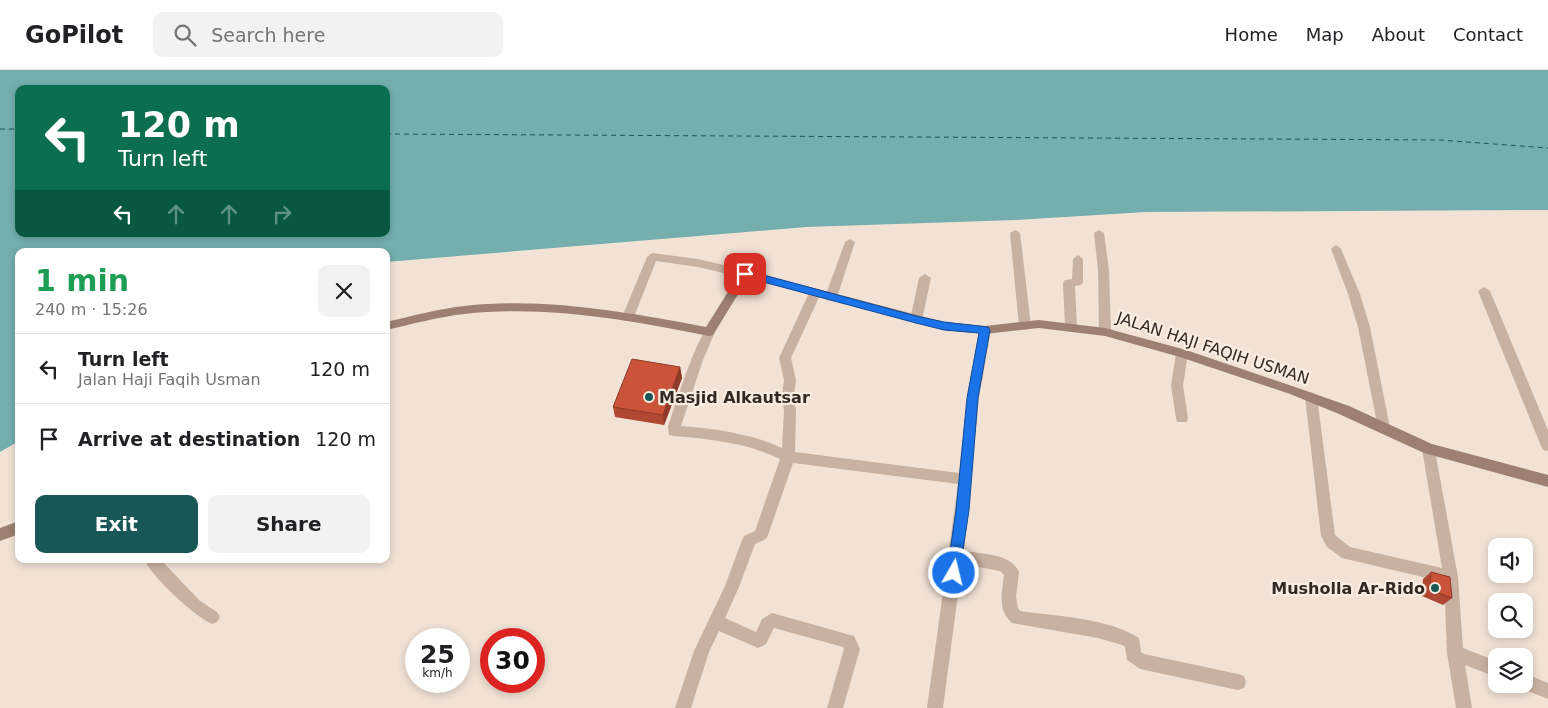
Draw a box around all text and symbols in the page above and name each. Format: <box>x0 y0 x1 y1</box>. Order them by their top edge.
search box <box>153 12 503 57</box>
text: GoPilot <box>25 21 123 49</box>
icon: search <box>171 21 199 49</box>
text: Search here <box>211 24 325 46</box>
text: Home <box>1225 24 1278 45</box>
text: Map <box>1306 24 1344 45</box>
text: About <box>1372 24 1425 45</box>
text: Contact <box>1453 24 1523 45</box>
icon: left <box>35 105 100 170</box>
text: 120 m <box>118 105 240 145</box>
text: Turn left <box>118 146 207 171</box>
icon: left <box>109 200 137 228</box>
icon: ahead <box>162 200 190 228</box>
icon: ahead <box>215 200 243 228</box>
icon: right <box>268 200 296 228</box>
pin <box>724 253 766 295</box>
icon: arrive <box>731 260 759 288</box>
text: 1 min <box>35 263 129 298</box>
button: close <box>318 265 370 317</box>
text: 240 m · 15:26 <box>35 300 148 319</box>
street label: JALAN HAJI FAQIH USMAN <box>1113 308 1312 388</box>
text: Turn left <box>78 348 169 370</box>
icon: left <box>35 355 63 383</box>
text: 120 m <box>309 358 370 380</box>
text: Jalan Haji Faqih Usman <box>78 370 261 389</box>
place label: Masjid Alkautsar <box>659 388 810 407</box>
marker: Masjid Alkautsar <box>643 391 655 403</box>
icon: arrive <box>35 425 63 453</box>
text: Arrive at destination <box>78 428 300 450</box>
text: 120 m <box>315 428 376 450</box>
button: Exit <box>35 495 198 553</box>
button: Share <box>208 495 370 553</box>
map controls <box>1488 538 1533 693</box>
button: sound <box>1488 538 1533 583</box>
position arrow <box>927 546 979 598</box>
place label: Musholla Ar-Rido <box>1271 579 1425 598</box>
marker: Musholla Ar-Rido <box>1429 582 1441 594</box>
button: search <box>1488 593 1533 638</box>
speed limit sign: 30 <box>480 628 545 693</box>
text: 25 <box>420 640 455 669</box>
button: layers <box>1488 648 1533 693</box>
text: km/h <box>422 666 453 680</box>

